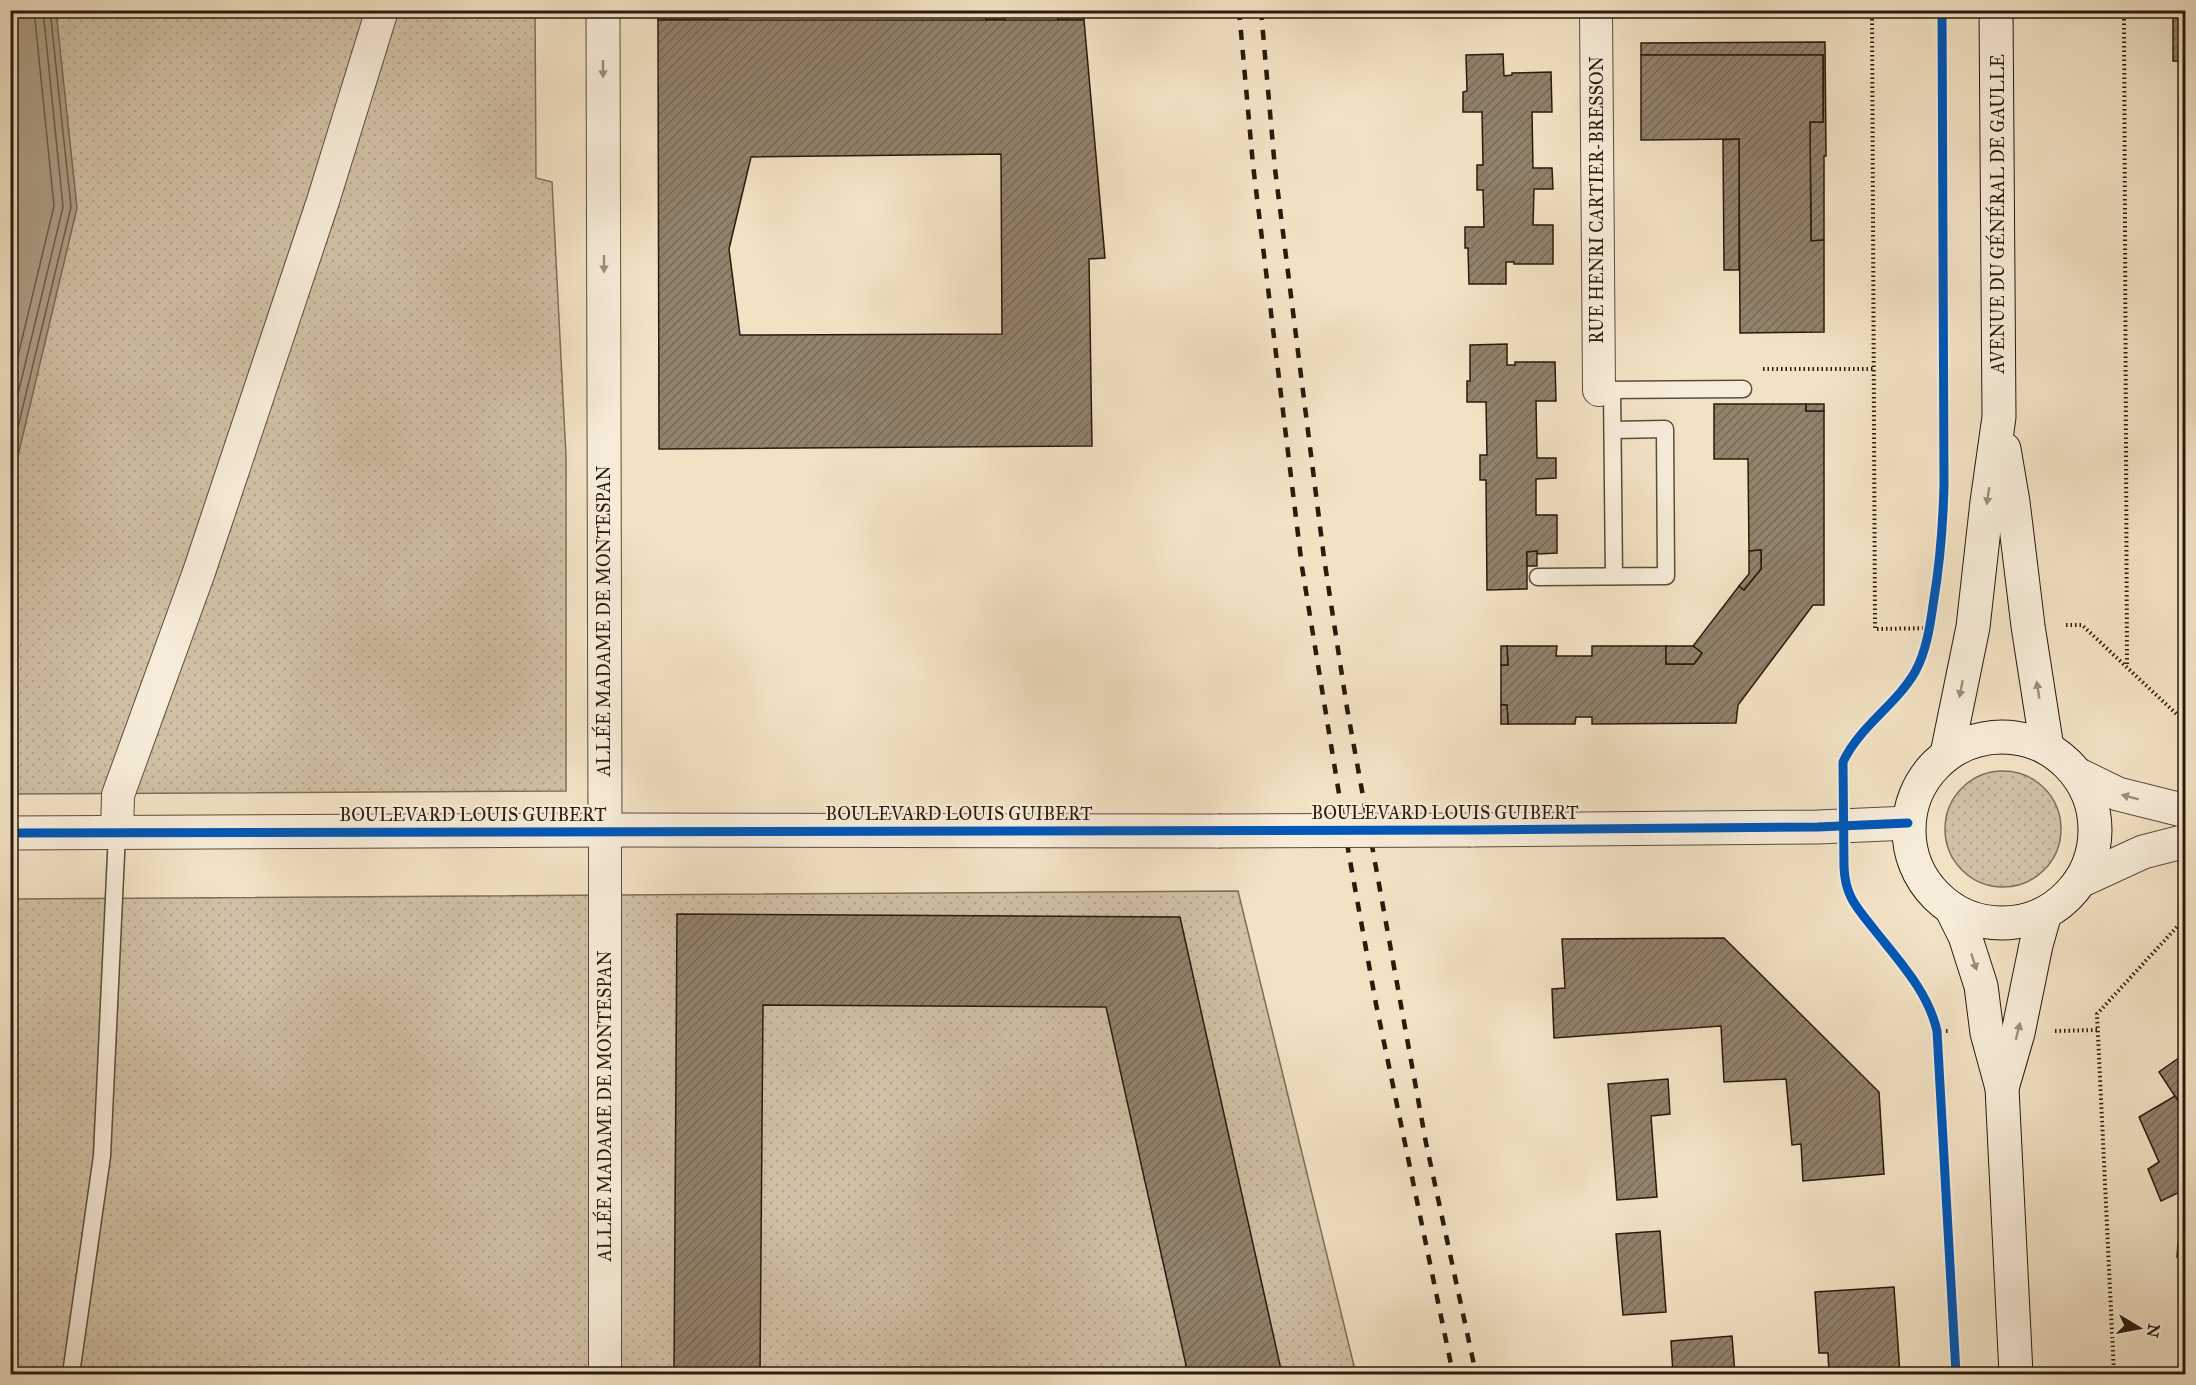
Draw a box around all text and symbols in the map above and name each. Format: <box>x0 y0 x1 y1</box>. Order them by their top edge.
street label: AVENUE DU GÉNÉRAL DE GAULLE <box>1985 54 2009 375</box>
street label: RUE HENRI CARTIER-BRESSON <box>1586 56 1608 344</box>
one-way arrow <box>598 59 608 78</box>
one-way arrow <box>599 254 609 273</box>
street label: ALLÉE MADAME DE MONTESPAN <box>591 465 615 778</box>
one-way arrow <box>1983 487 1992 506</box>
one-way arrow <box>1956 680 1965 699</box>
one-way arrow <box>2034 680 2043 699</box>
one-way arrow <box>2121 792 2139 801</box>
street label: BOULEVARD LOUIS GUIBERT <box>1311 802 1579 824</box>
street label: BOULEVARD LOUIS GUIBERT <box>825 803 1093 825</box>
street label: BOULEVARD LOUIS GUIBERT <box>339 804 607 826</box>
street label: ALLÉE MADAME DE MONTESPAN <box>592 950 616 1263</box>
one-way arrow <box>1969 953 1979 971</box>
one-way arrow <box>2013 1022 2023 1041</box>
north arrow <box>2109 1298 2169 1358</box>
text: N <box>2143 1322 2164 1339</box>

